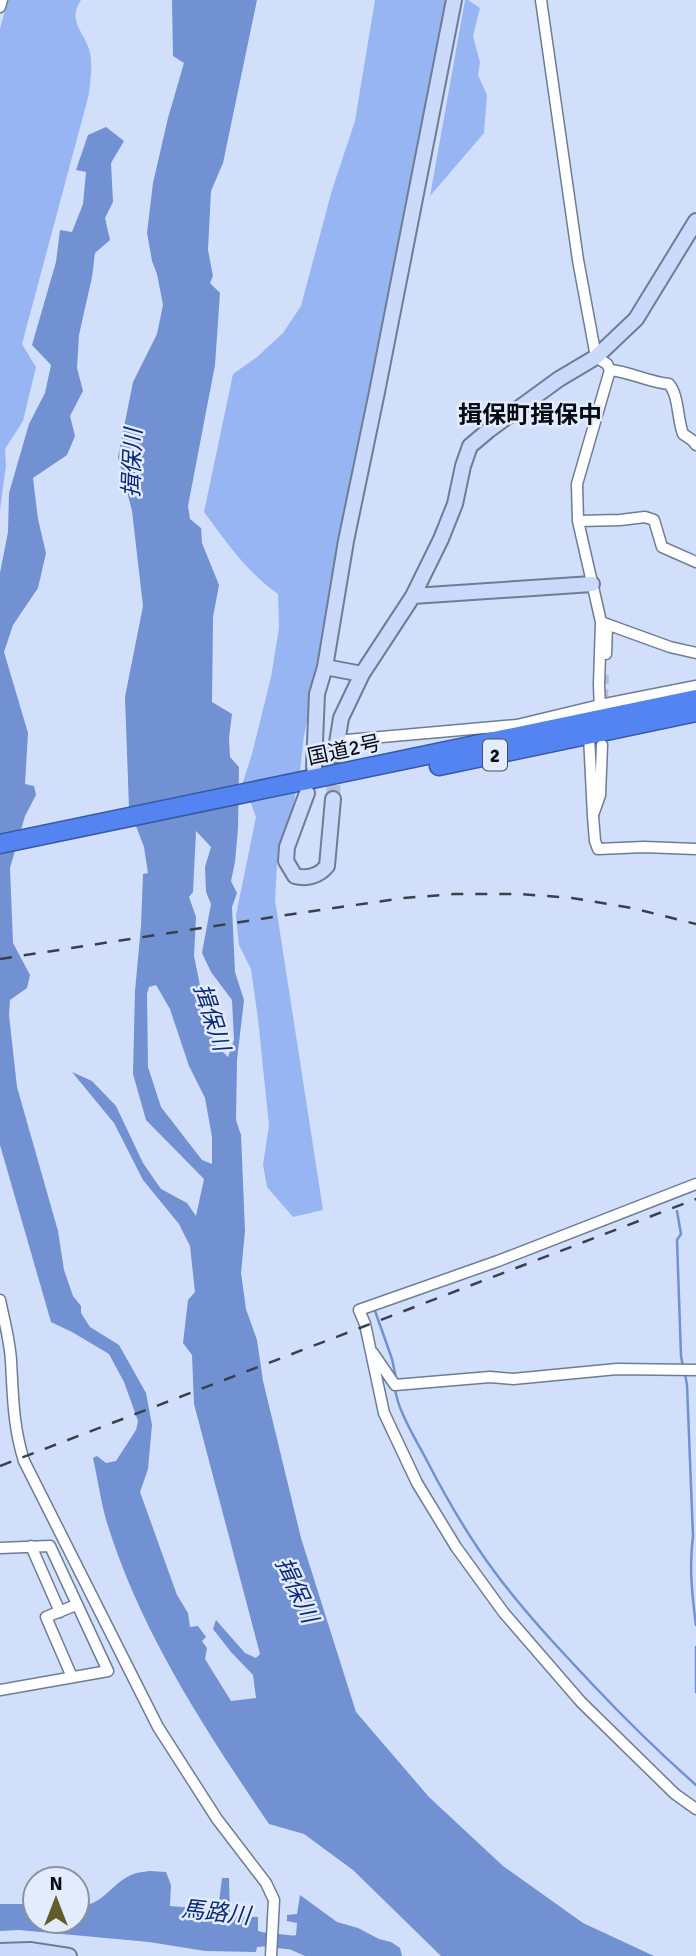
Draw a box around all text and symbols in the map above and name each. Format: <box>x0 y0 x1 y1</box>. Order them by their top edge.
district label: 揖保町揖保中 <box>458 400 602 430</box>
water label: 揖保川 <box>117 425 148 498</box>
street label: 国道2号 <box>305 730 383 770</box>
road number: 2 <box>483 740 507 770</box>
water label: 揖保川 <box>187 980 237 1057</box>
water label: 揖保川 <box>269 1553 326 1630</box>
north arrow <box>21 1865 91 1935</box>
text: N <box>49 1872 63 1896</box>
water label: 馬路川 <box>180 1894 255 1931</box>

